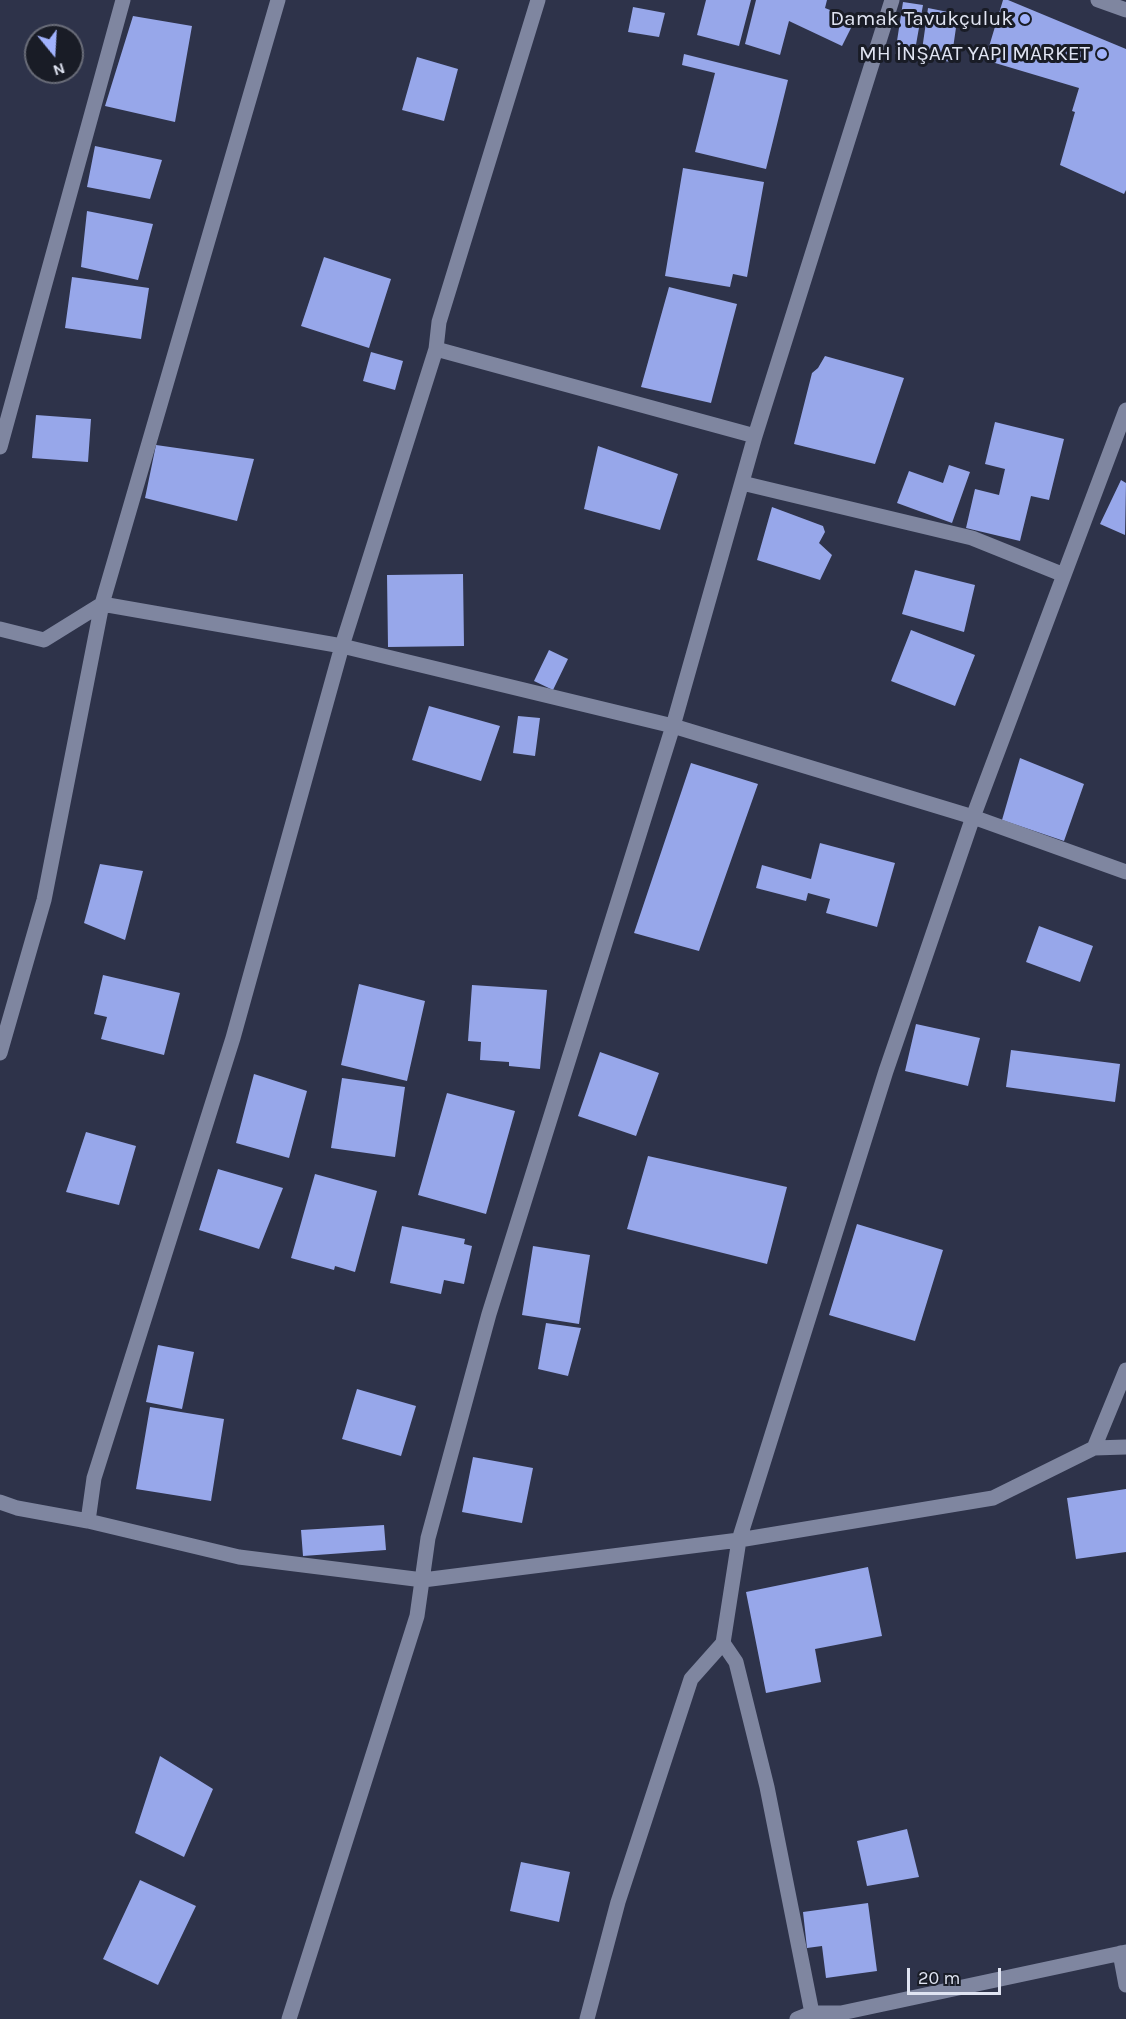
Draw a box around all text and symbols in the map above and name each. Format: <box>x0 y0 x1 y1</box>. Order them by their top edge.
place label: Damak Tavukçuluk <box>830 6 1013 32</box>
marker: Damak Tavukçuluk <box>1018 12 1032 26</box>
north arrow <box>24 24 84 84</box>
place label: MH İNŞAAT YAPI MARKET <box>859 41 1090 67</box>
marker: MH İNŞAAT YAPI MARKET <box>1095 47 1109 61</box>
text: N <box>51 59 68 80</box>
scale bar <box>910 1956 1004 1994</box>
text: 20 m <box>918 1967 960 1989</box>

